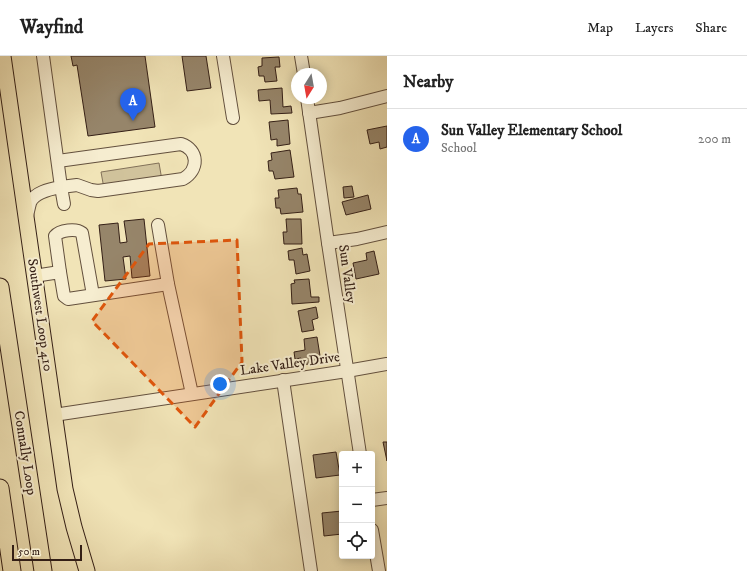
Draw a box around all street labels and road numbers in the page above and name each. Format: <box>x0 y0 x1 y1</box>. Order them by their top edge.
street label: Sun Valley <box>334 243 360 305</box>
street label: Southwest Loop 410 <box>23 257 57 373</box>
street label: Lake Valley Drive <box>239 348 341 380</box>
street label: Connally Loop <box>9 409 41 497</box>

